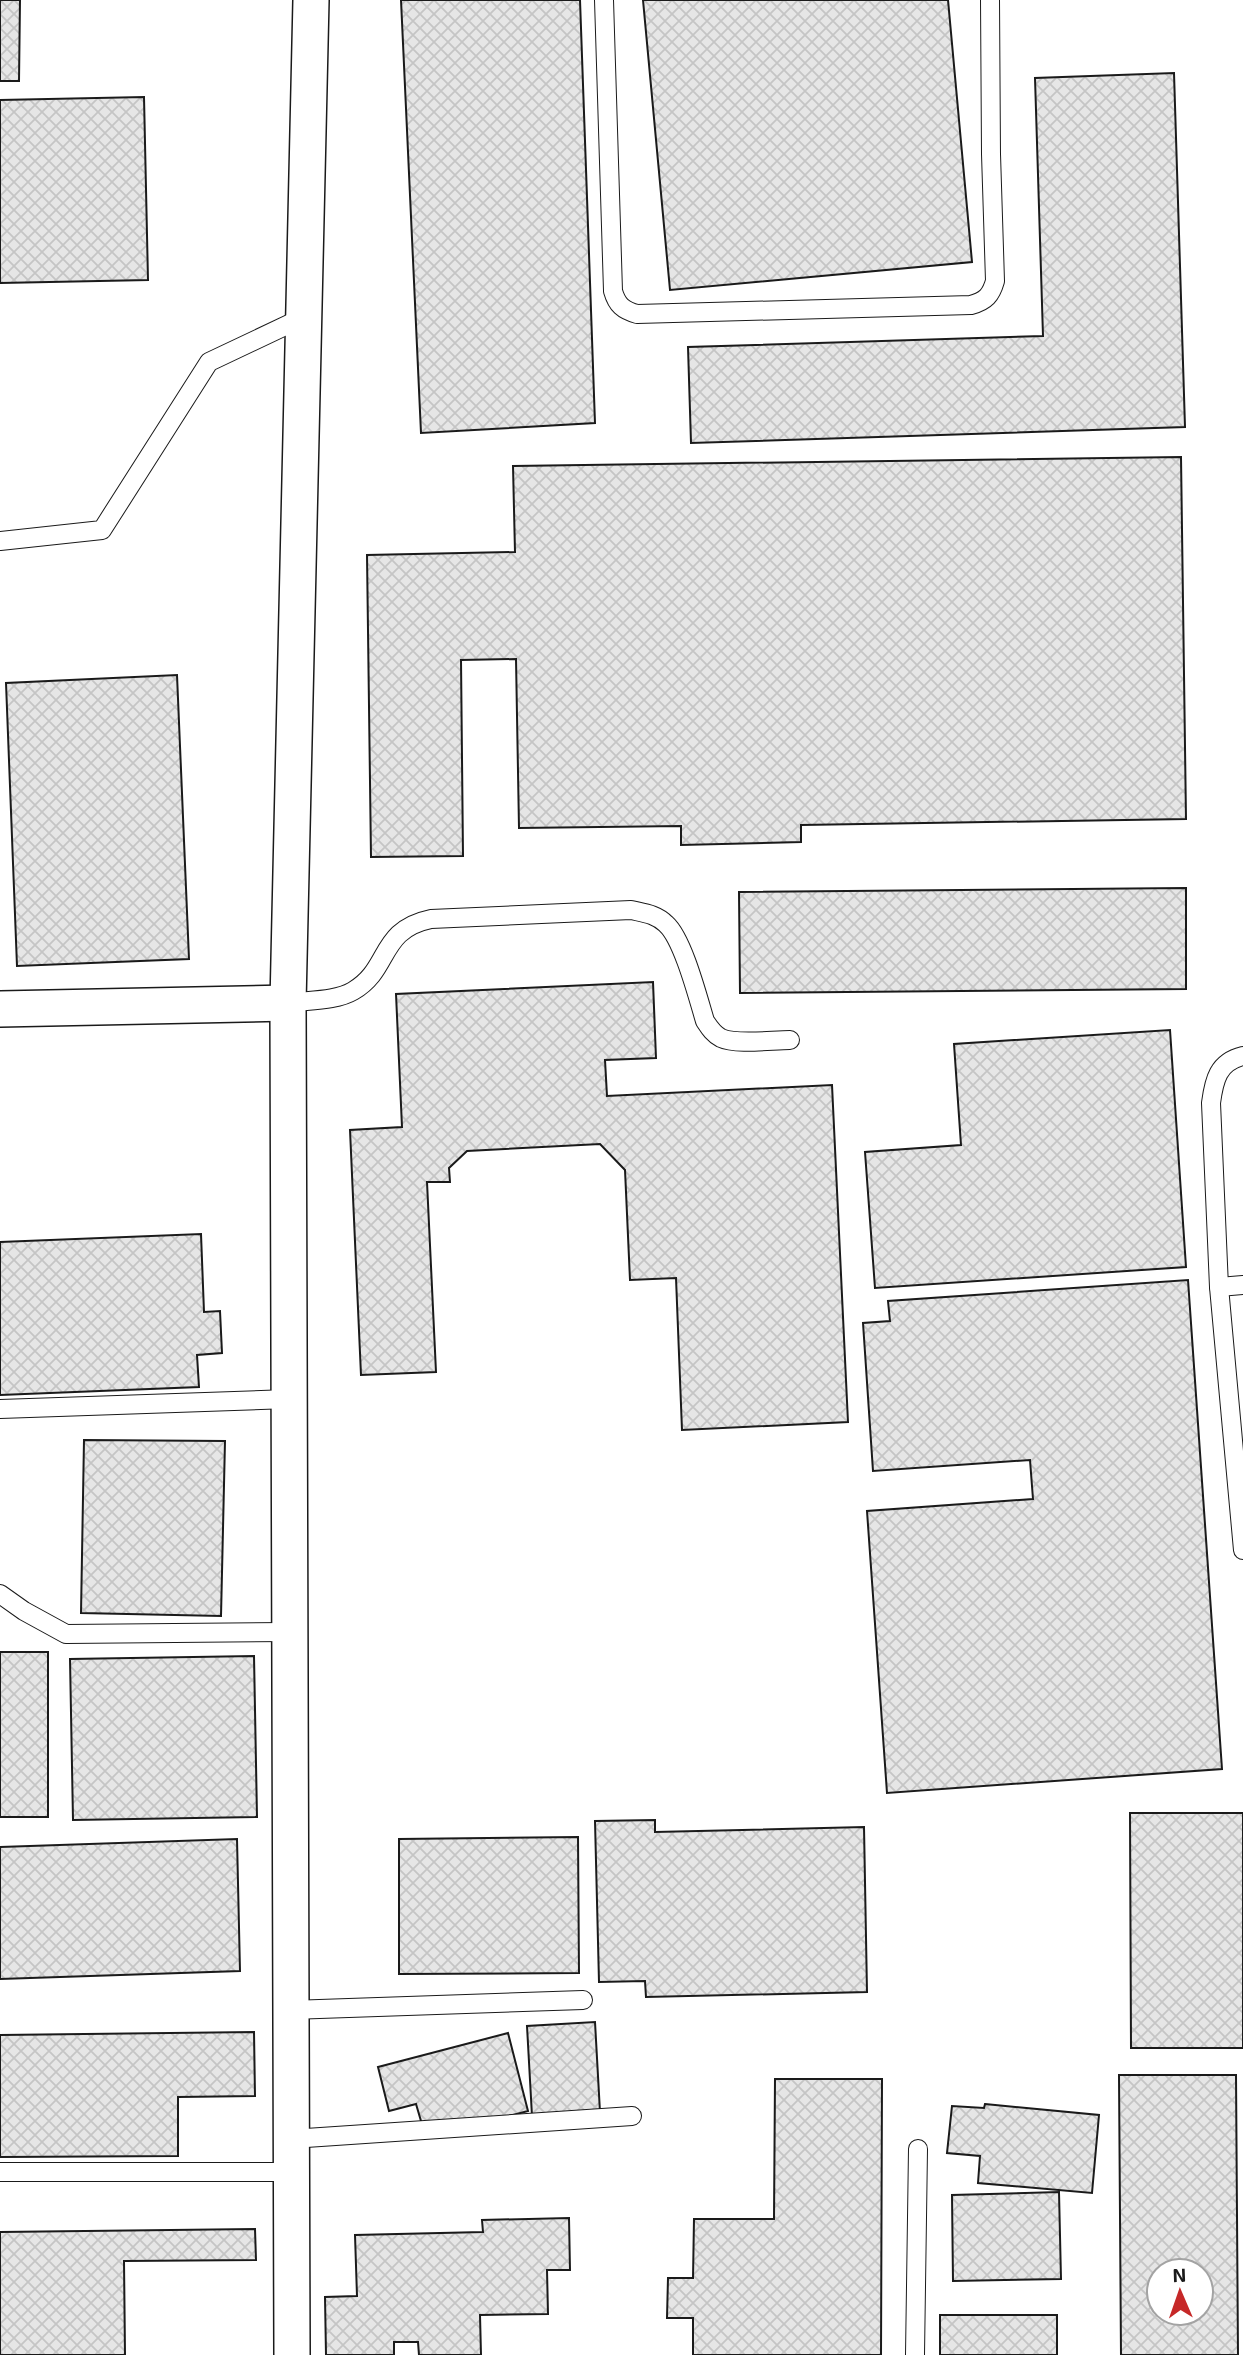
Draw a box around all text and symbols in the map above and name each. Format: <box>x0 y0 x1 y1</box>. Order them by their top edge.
north arrow <box>1145 2257 1215 2327</box>
text: N <box>1172 2263 1187 2286</box>

